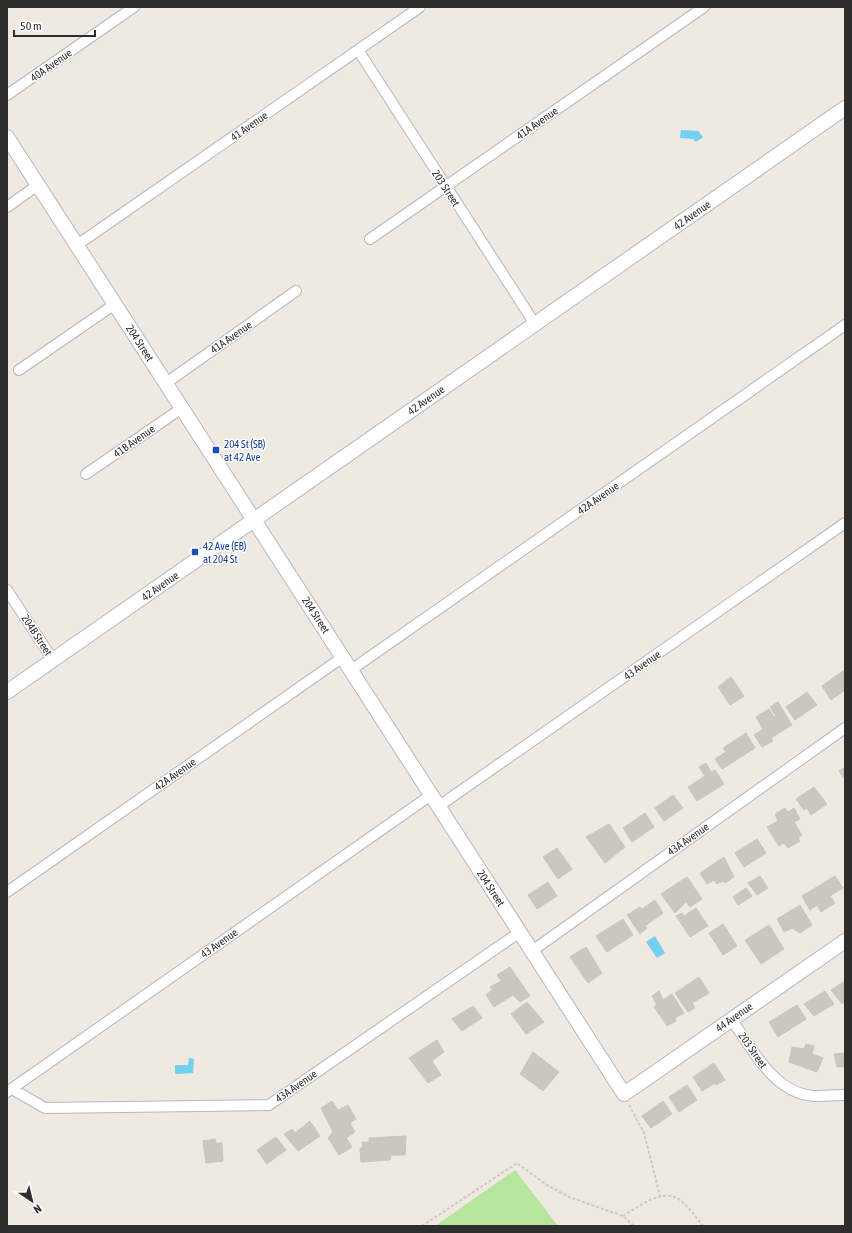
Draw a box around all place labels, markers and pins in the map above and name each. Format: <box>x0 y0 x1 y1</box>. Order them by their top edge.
place label: 204 St (SB) at 42 Ave <box>224 438 266 463</box>
marker: 204 St (SB) at 42 Ave <box>211 445 221 455</box>
place label: 42 Ave (EB) at 204 St <box>203 540 247 565</box>
marker: 42 Ave (EB) at 204 St <box>190 547 200 557</box>

